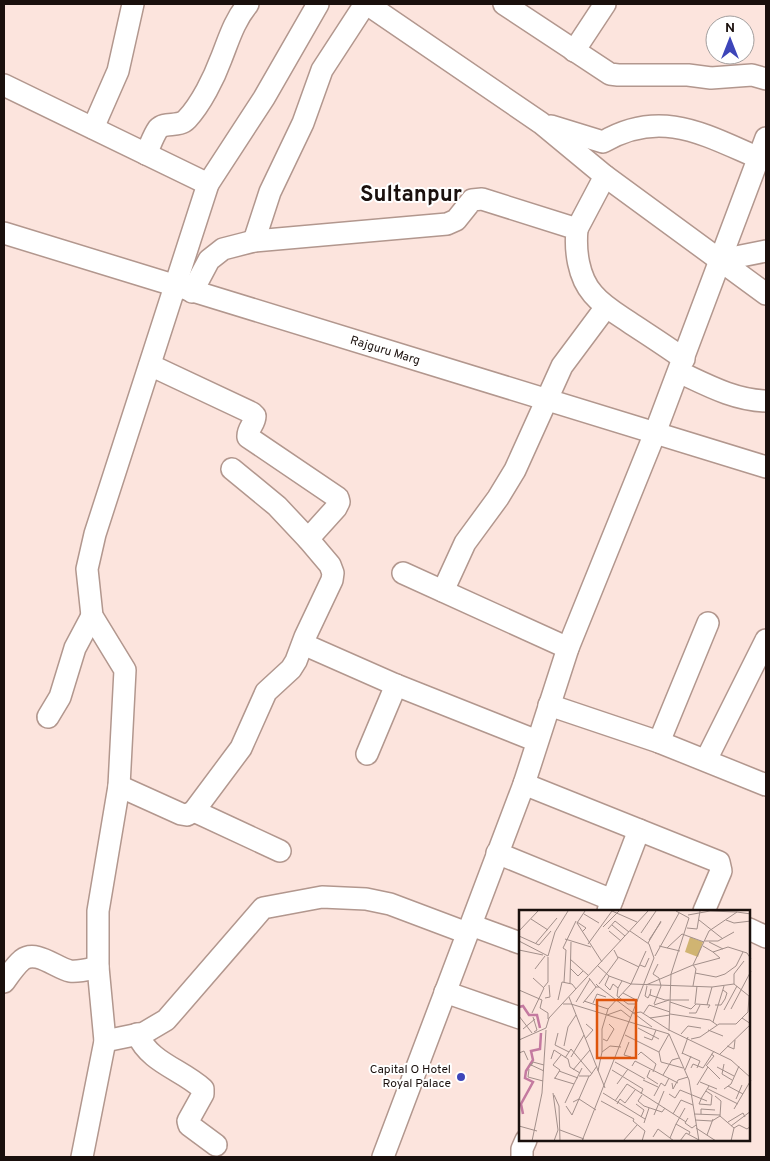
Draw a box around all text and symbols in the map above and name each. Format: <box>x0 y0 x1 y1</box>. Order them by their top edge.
north arrow <box>705 15 755 65</box>
text: N <box>725 20 735 37</box>
district label: Sultanpur <box>360 182 462 209</box>
street label: Rajguru Marg <box>348 333 422 369</box>
inset map <box>519 910 750 1141</box>
place label: Capital O Hotel Royal Palace <box>370 1062 451 1092</box>
marker: Capital O Hotel Royal Palace <box>455 1071 467 1083</box>

